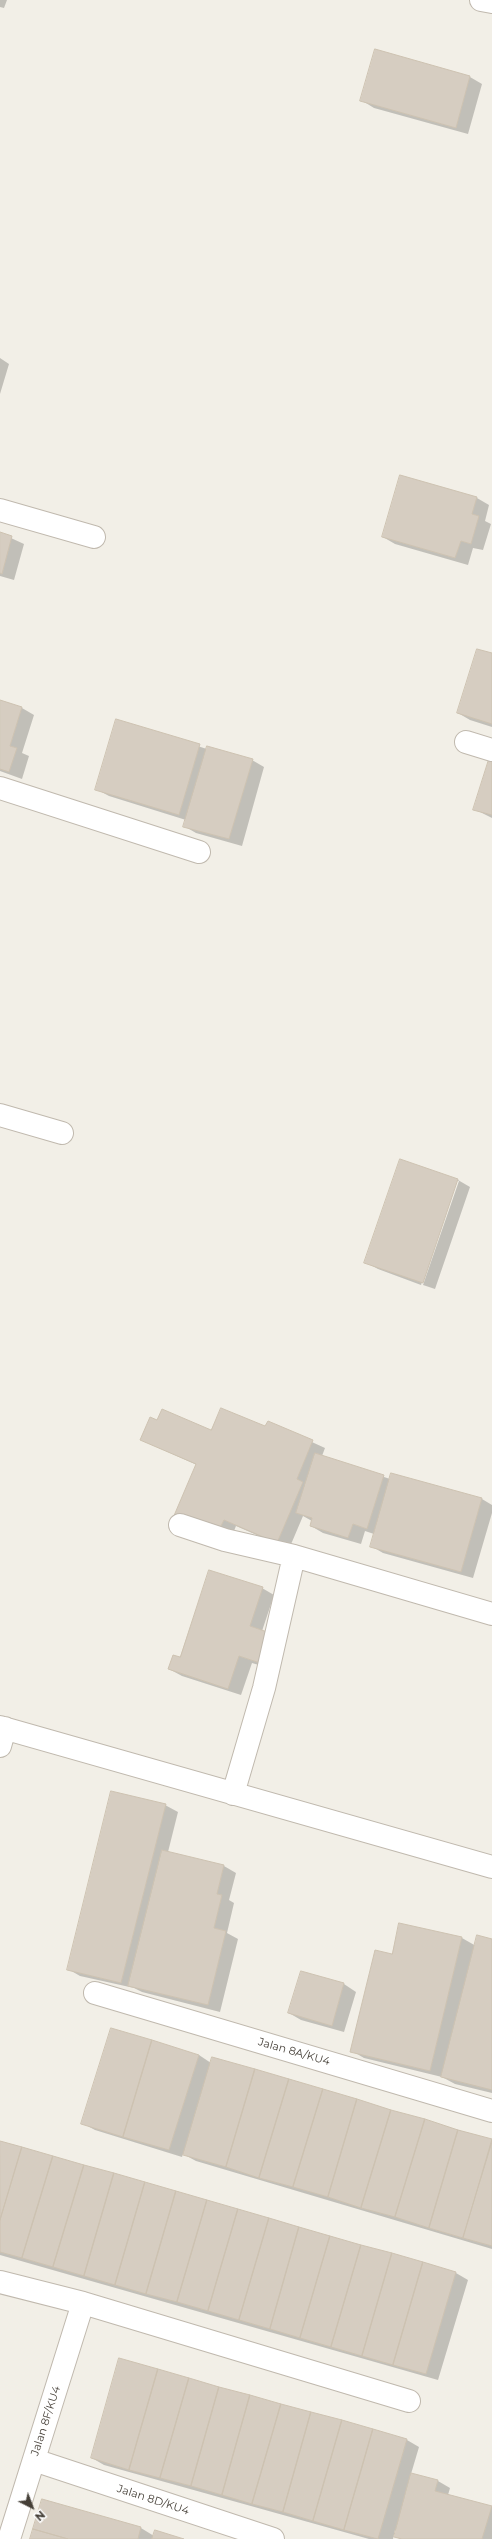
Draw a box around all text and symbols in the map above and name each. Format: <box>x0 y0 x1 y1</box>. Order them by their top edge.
street label: Jalan 8A/KU4 <box>256 2035 332 2069</box>
street label: Jalan 8F/KU4 <box>28 2384 64 2458</box>
street label: Jalan 8D/KU4 <box>115 2482 191 2518</box>
north arrow <box>12 2487 52 2527</box>
text: N <box>32 2508 48 2524</box>

